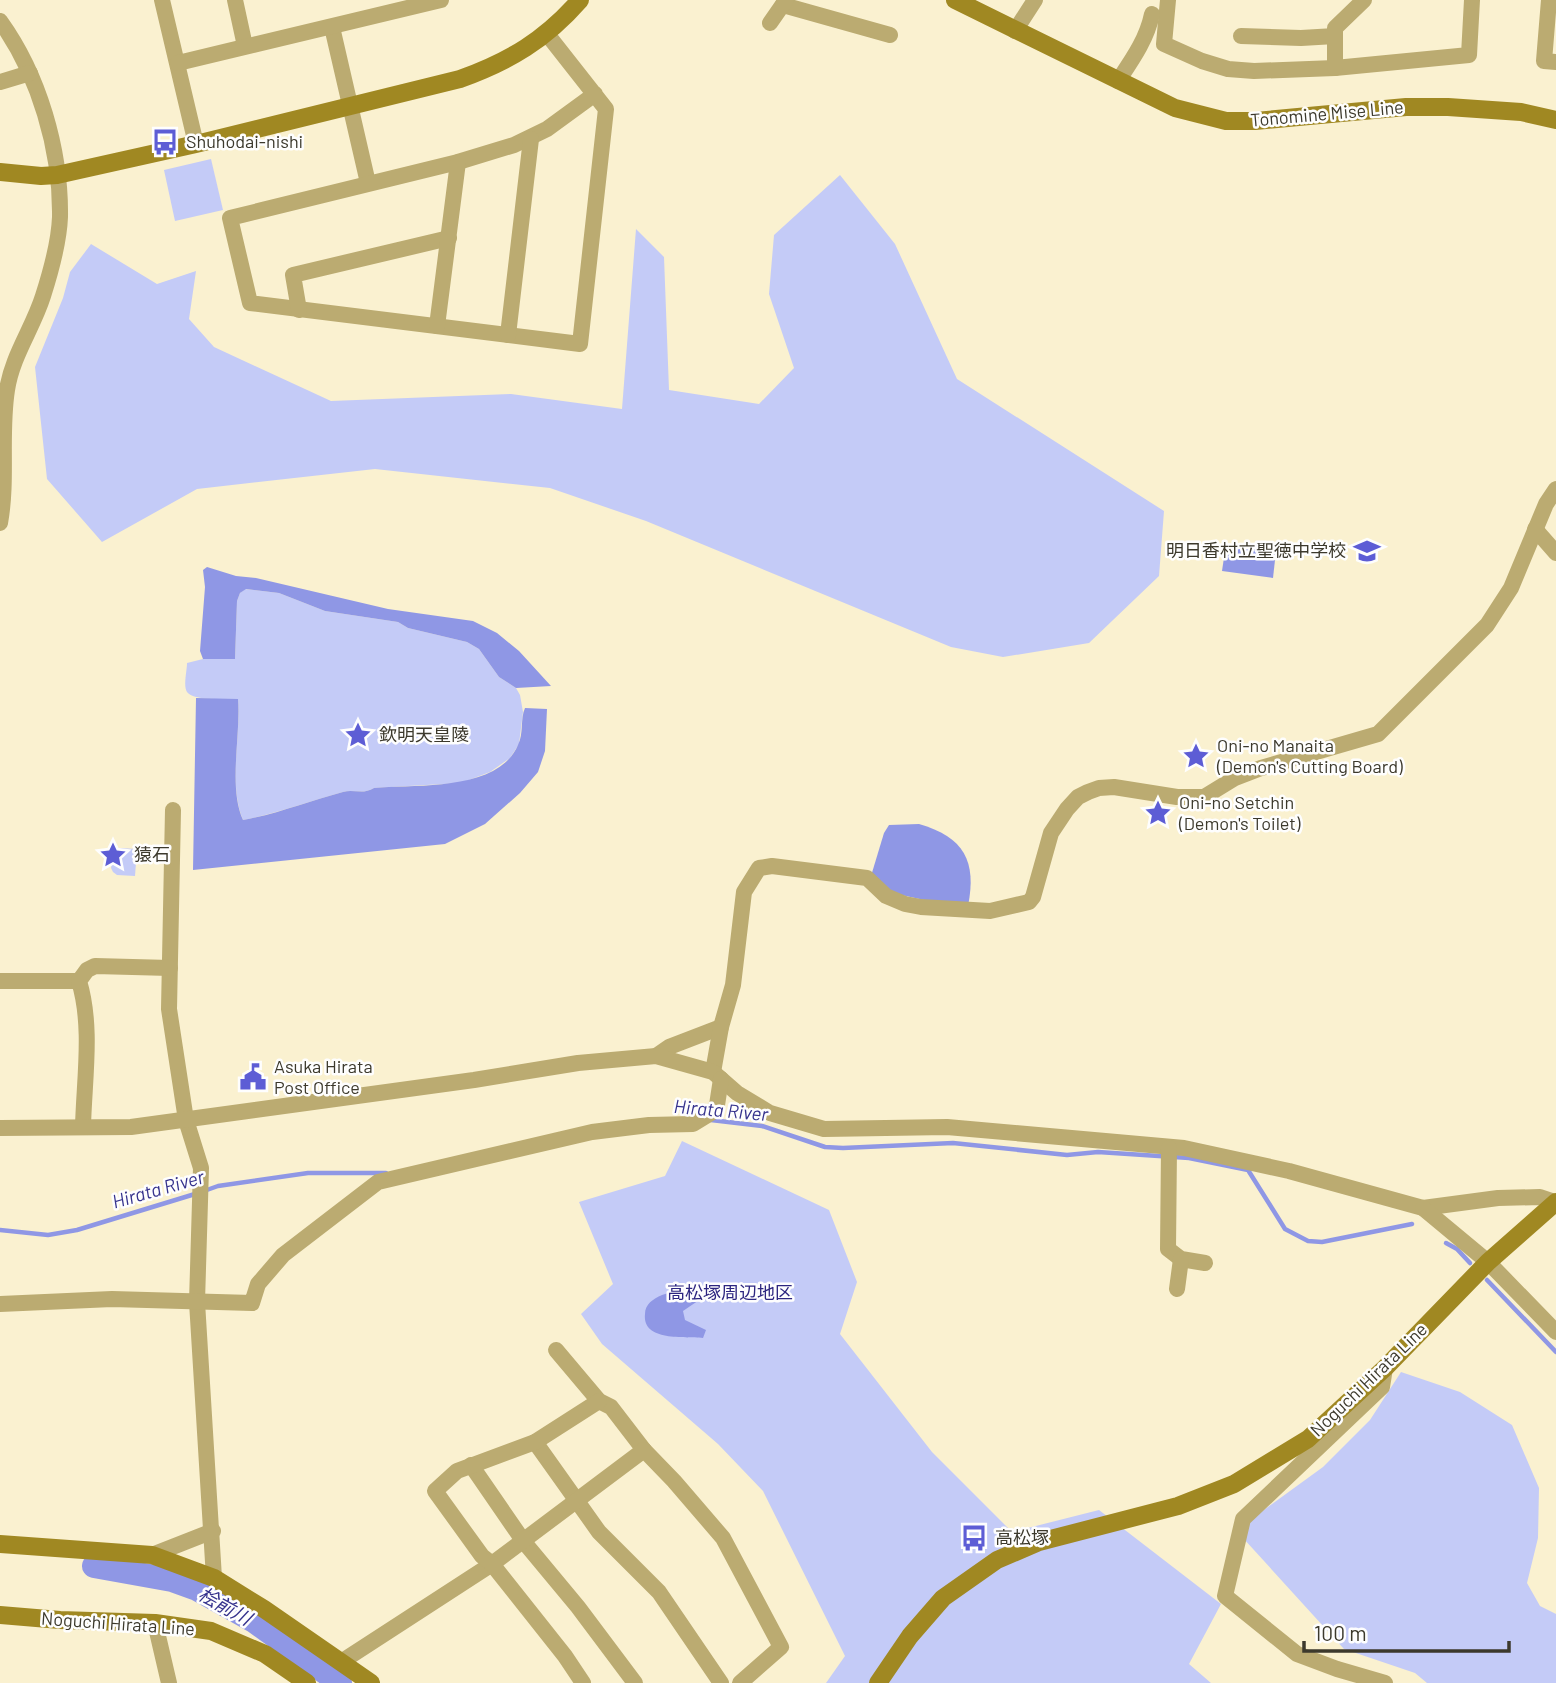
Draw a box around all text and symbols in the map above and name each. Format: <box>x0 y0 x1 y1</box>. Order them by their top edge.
street label: Tonomine Mise Line <box>1249 95 1404 131</box>
bus stop icon: Shuhodai-nishi <box>150 127 180 157</box>
place label: Shuhodai-nishi <box>186 130 303 152</box>
school or university icon: 明日香村立聖徳中学校 <box>1352 536 1382 566</box>
place label: 明日香村立聖徳中学校 <box>1166 539 1346 561</box>
place icon: 欽明天皇陵 <box>343 720 373 750</box>
place label: 欽明天皇陵 <box>379 723 469 745</box>
place label: Oni-no Manaita (Demon's Cutting Board) <box>1216 734 1403 777</box>
place icon: Oni-no Manaita (Demon's Cutting Board) <box>1181 741 1211 771</box>
place label: Oni-no Setchin (Demon's Toilet) <box>1178 791 1301 834</box>
place icon: Oni-no Setchin (Demon's Toilet) <box>1143 798 1173 828</box>
place icon: 猿石 <box>98 840 128 870</box>
place label: 猿石 <box>134 843 170 865</box>
place label: Asuka Hirata Post Office <box>274 1055 373 1098</box>
public building icon: Asuka Hirata Post Office <box>238 1062 268 1092</box>
water label: Hirata River <box>673 1094 770 1125</box>
water label: Hirata River <box>109 1164 208 1213</box>
park label: 高松塚周辺地区 <box>667 1281 793 1303</box>
street label: Noguchi Hirata Line <box>1305 1318 1431 1441</box>
bus stop icon: 高松塚 <box>959 1523 989 1553</box>
place label: 高松塚 <box>995 1526 1049 1548</box>
water label: 桧前川 <box>195 1582 257 1630</box>
street label: Noguchi Hirata Line <box>41 1607 196 1639</box>
scale bar <box>1304 1610 1509 1654</box>
text: 100 m <box>1314 1620 1367 1645</box>

